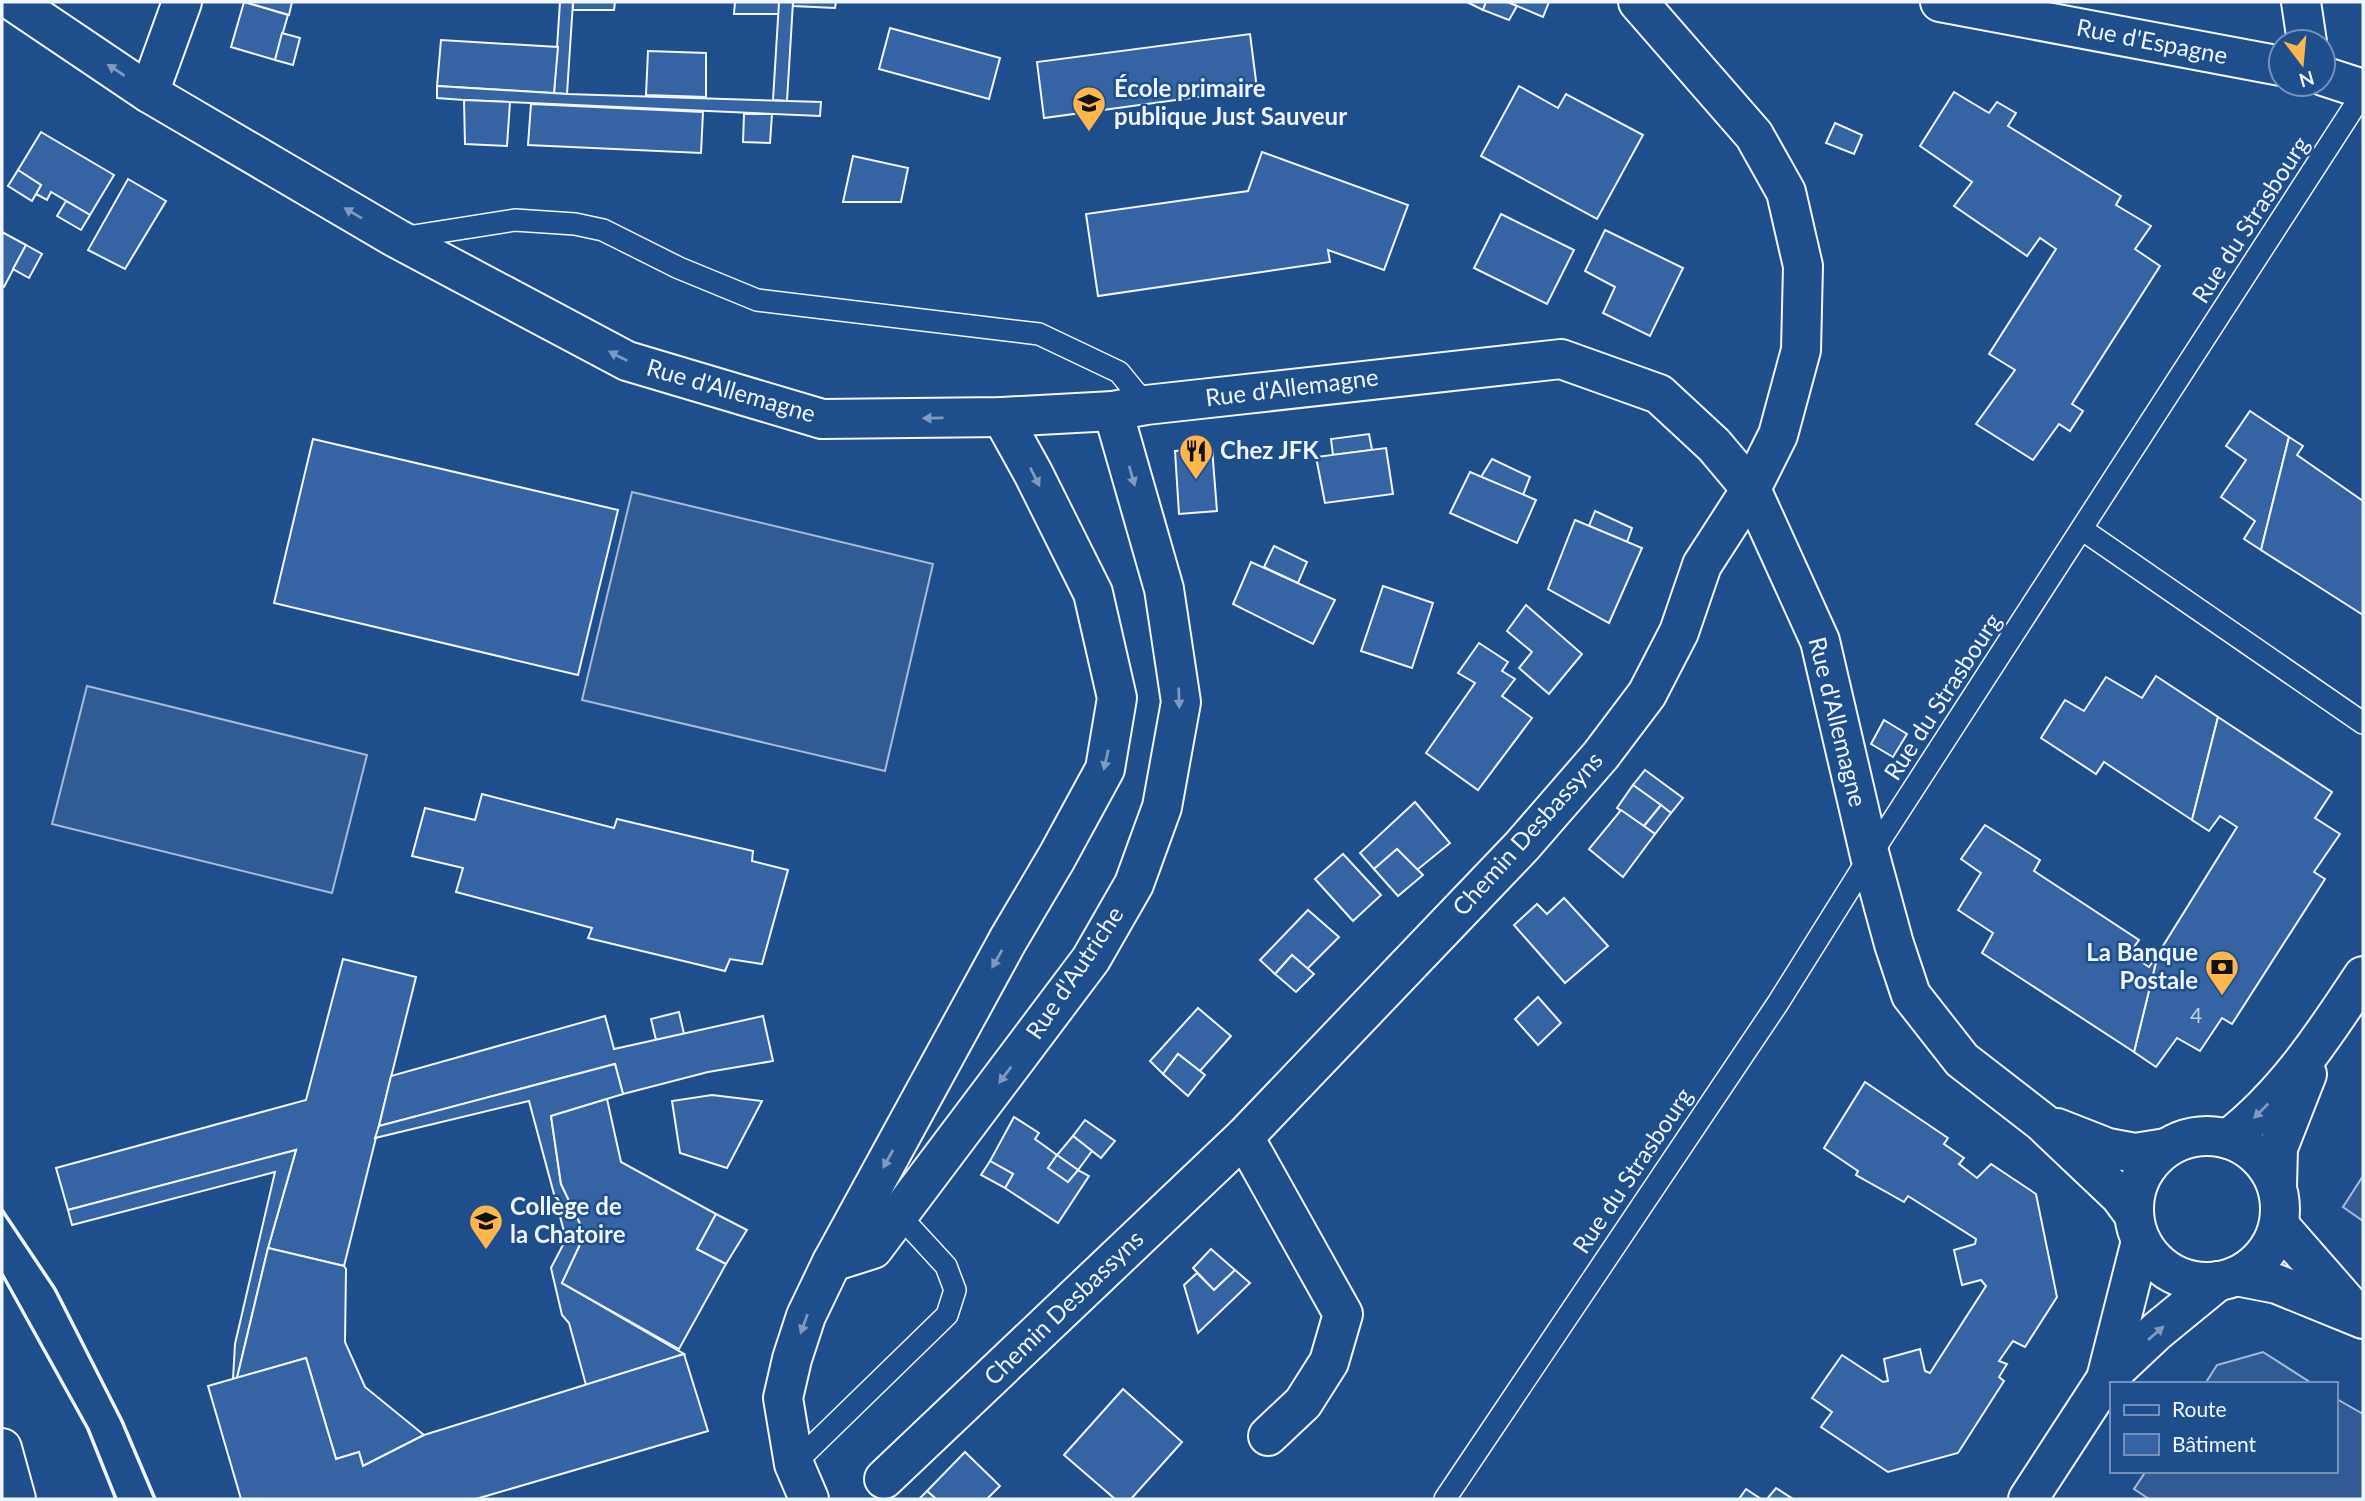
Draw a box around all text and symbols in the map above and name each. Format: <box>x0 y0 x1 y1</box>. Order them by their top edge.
street label: Rue d'Espagne <box>2074 12 2230 69</box>
north arrow <box>2267 28 2337 98</box>
one-way arrow <box>107 63 125 77</box>
text: N <box>2297 67 2317 93</box>
place label: École primaire publique Just Sauveur <box>1114 73 1347 130</box>
school or university icon: École primaire publique Just Sauveur <box>1070 84 1108 133</box>
street label: Rue du Strasbourg <box>2185 130 2314 308</box>
one-way arrow <box>343 206 362 219</box>
one-way arrow <box>607 350 627 362</box>
street label: Rue d'Allemagne <box>644 352 819 427</box>
street label: Rue d'Allemagne <box>1204 362 1380 412</box>
one-way arrow <box>922 412 944 424</box>
restaurant icon: Chez JFK <box>1177 432 1215 481</box>
place label: Chez JFK <box>1220 435 1319 464</box>
one-way arrow <box>1127 466 1138 488</box>
one-way arrow <box>1029 467 1040 487</box>
street label: Rue du Strasbourg <box>1877 607 2006 785</box>
street label: Rue d'Allemagne <box>1803 634 1874 810</box>
one-way arrow <box>1174 687 1185 709</box>
street label: Chemin Desbassyns <box>1446 745 1608 921</box>
one-way arrow <box>1100 749 1111 771</box>
street label: Rue d'Autriche <box>1019 900 1129 1044</box>
place label: La Banque Postale <box>2086 937 2198 994</box>
bank icon: La Banque Postale <box>2203 948 2241 997</box>
one-way arrow <box>991 950 1003 969</box>
house number: 4 <box>2190 1002 2202 1027</box>
one-way arrow <box>998 1066 1012 1084</box>
street label: Rue du Strasbourg <box>1566 1082 1698 1258</box>
one-way arrow <box>2253 1102 2270 1119</box>
one-way arrow <box>883 1149 894 1169</box>
place label: Collège de la Chatoire <box>510 1191 626 1248</box>
school or university icon: Collège de la Chatoire <box>467 1202 505 1251</box>
street label: Chemin Desbassyns <box>977 1223 1149 1390</box>
one-way arrow <box>798 1314 809 1335</box>
one-way arrow <box>2147 1325 2165 1341</box>
legend <box>2110 1382 2337 1473</box>
text: Route <box>2172 1396 2227 1421</box>
text: Bâtiment <box>2172 1431 2257 1456</box>

